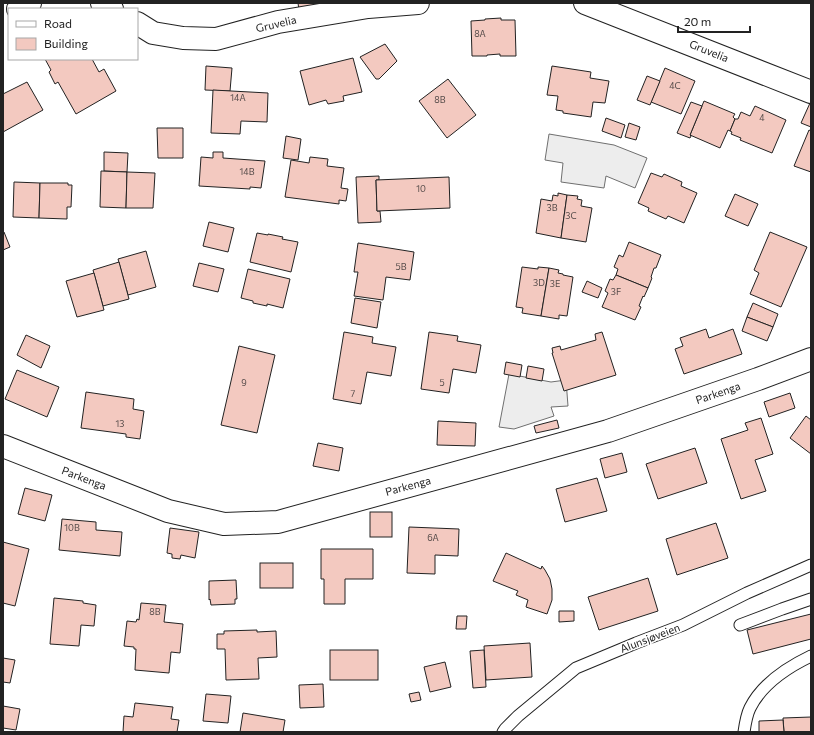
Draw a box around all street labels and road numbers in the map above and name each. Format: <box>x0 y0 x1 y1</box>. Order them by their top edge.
street label: Gruvelia <box>254 13 297 34</box>
street label: Gruvelia <box>688 37 731 64</box>
street label: Parkenga <box>694 379 742 406</box>
street label: Parkenga <box>60 463 108 492</box>
street label: Parkenga <box>384 473 432 498</box>
street label: Alunsjøveien <box>618 620 682 655</box>

